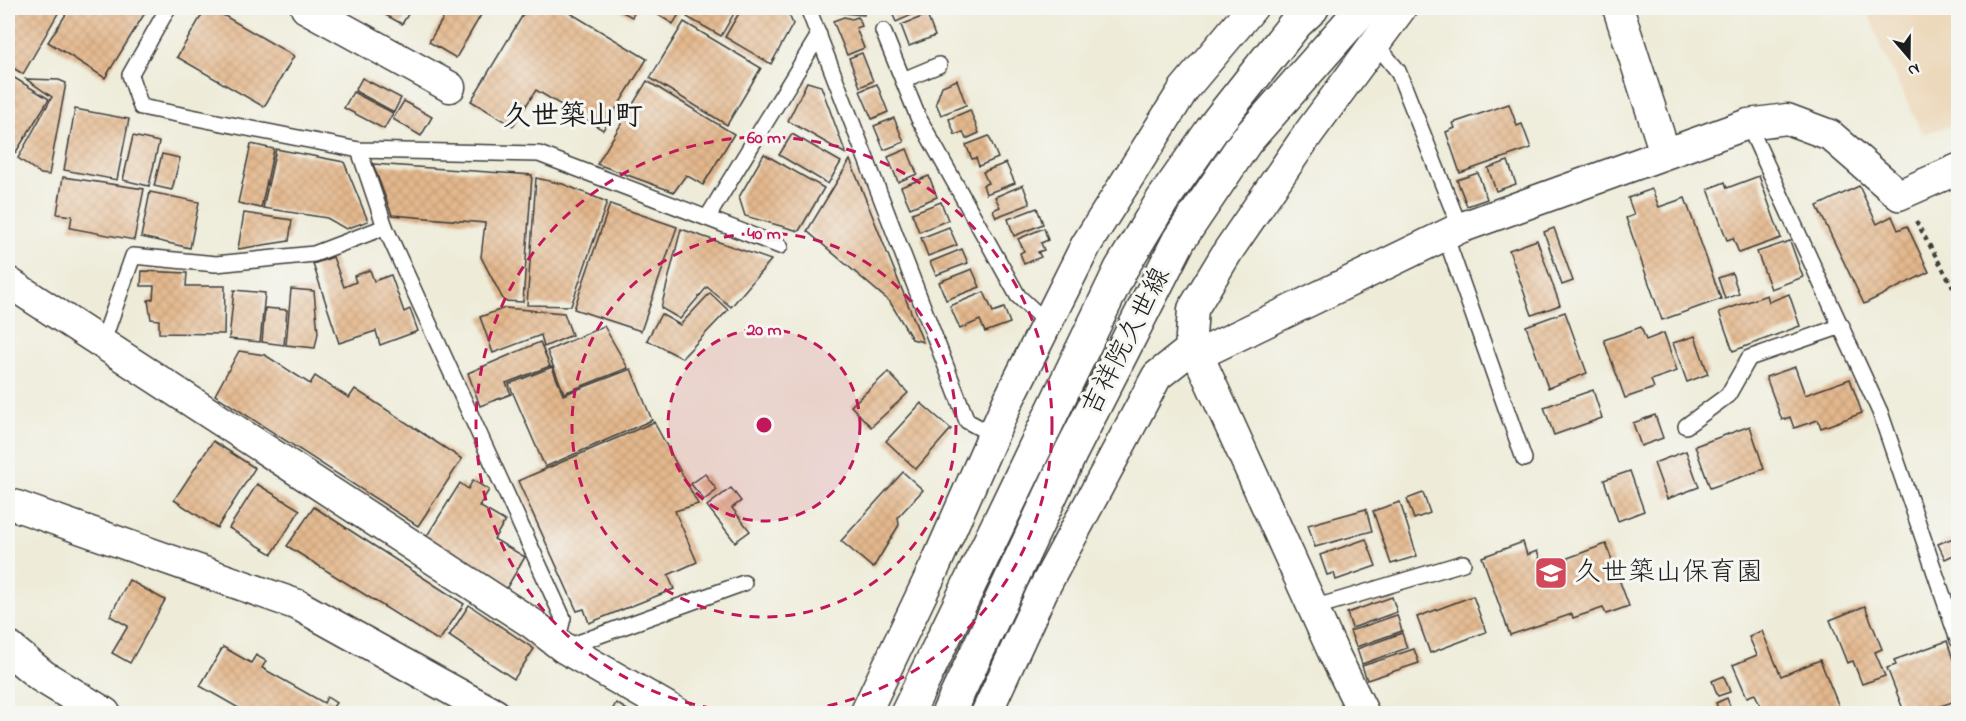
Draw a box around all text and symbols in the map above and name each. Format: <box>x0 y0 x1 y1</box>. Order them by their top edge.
north arrow <box>1879 27 1939 87</box>
text: N <box>1904 56 1923 82</box>
district label: 久世築山町 <box>503 97 643 138</box>
text: 60 m <box>747 126 781 152</box>
text: 40 m <box>747 222 781 248</box>
street label: 吉祥院久世線 <box>1073 261 1181 423</box>
text: 20 m <box>745 318 782 344</box>
centre of rings <box>754 415 774 435</box>
place label: 久世築山保育園 <box>1574 554 1763 593</box>
school or university icon: 久世築山保育園 <box>1533 555 1569 591</box>

